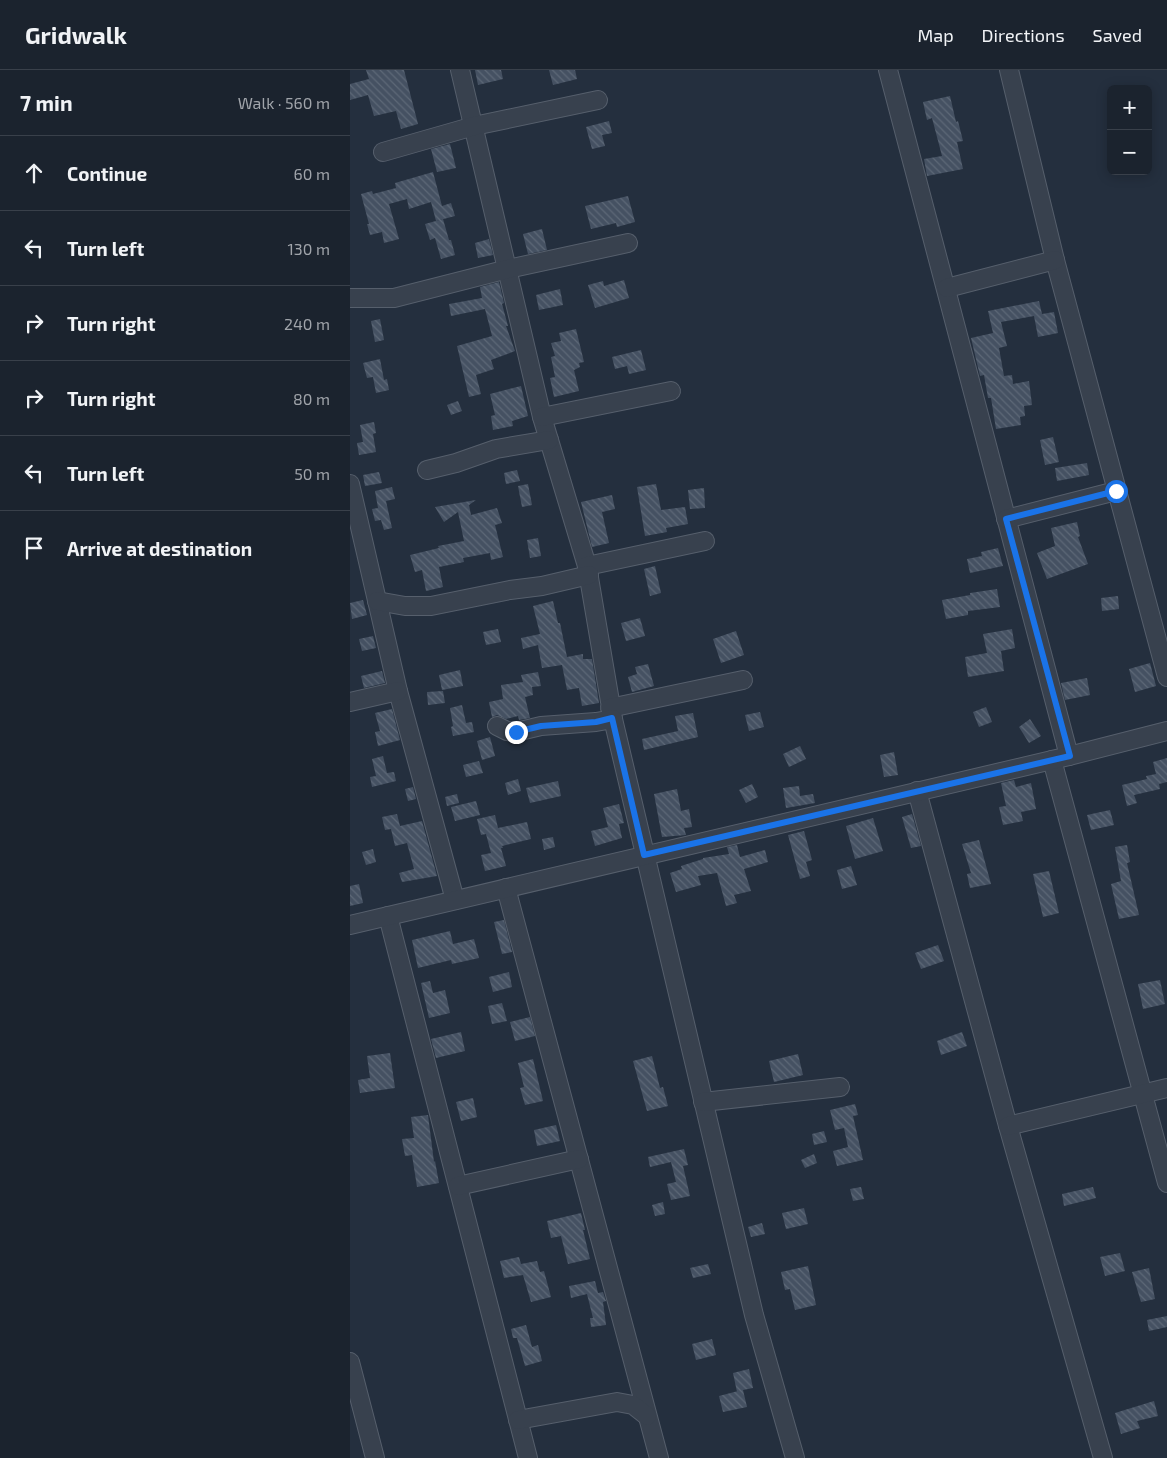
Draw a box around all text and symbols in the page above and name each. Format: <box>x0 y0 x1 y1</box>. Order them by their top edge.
text: Gridwalk <box>25 20 127 49</box>
text: Map <box>917 24 954 46</box>
text: Directions <box>982 24 1065 46</box>
text: Saved <box>1093 24 1142 46</box>
map controls <box>1107 85 1152 175</box>
button: + <box>1107 85 1152 130</box>
text: 7 min <box>20 90 73 115</box>
text: Walk · 560 m <box>238 93 330 112</box>
button: − <box>1107 130 1152 175</box>
icon: ahead <box>20 159 48 187</box>
text: Continue <box>67 162 147 185</box>
text: 60 m <box>294 164 330 183</box>
icon: left <box>20 234 48 262</box>
text: Turn left <box>67 237 144 260</box>
text: 130 m <box>288 239 330 258</box>
icon: right <box>20 309 48 337</box>
text: Turn right <box>67 312 155 335</box>
text: 240 m <box>284 314 330 333</box>
icon: right <box>20 384 48 412</box>
text: Turn right <box>67 387 155 410</box>
text: 80 m <box>293 389 330 408</box>
icon: left <box>20 459 48 487</box>
text: Turn left <box>67 462 144 485</box>
text: 50 m <box>294 464 330 483</box>
route start <box>1105 480 1128 503</box>
icon: arrive <box>20 534 48 562</box>
text: Arrive at destination <box>67 537 252 560</box>
route end <box>505 721 528 744</box>

